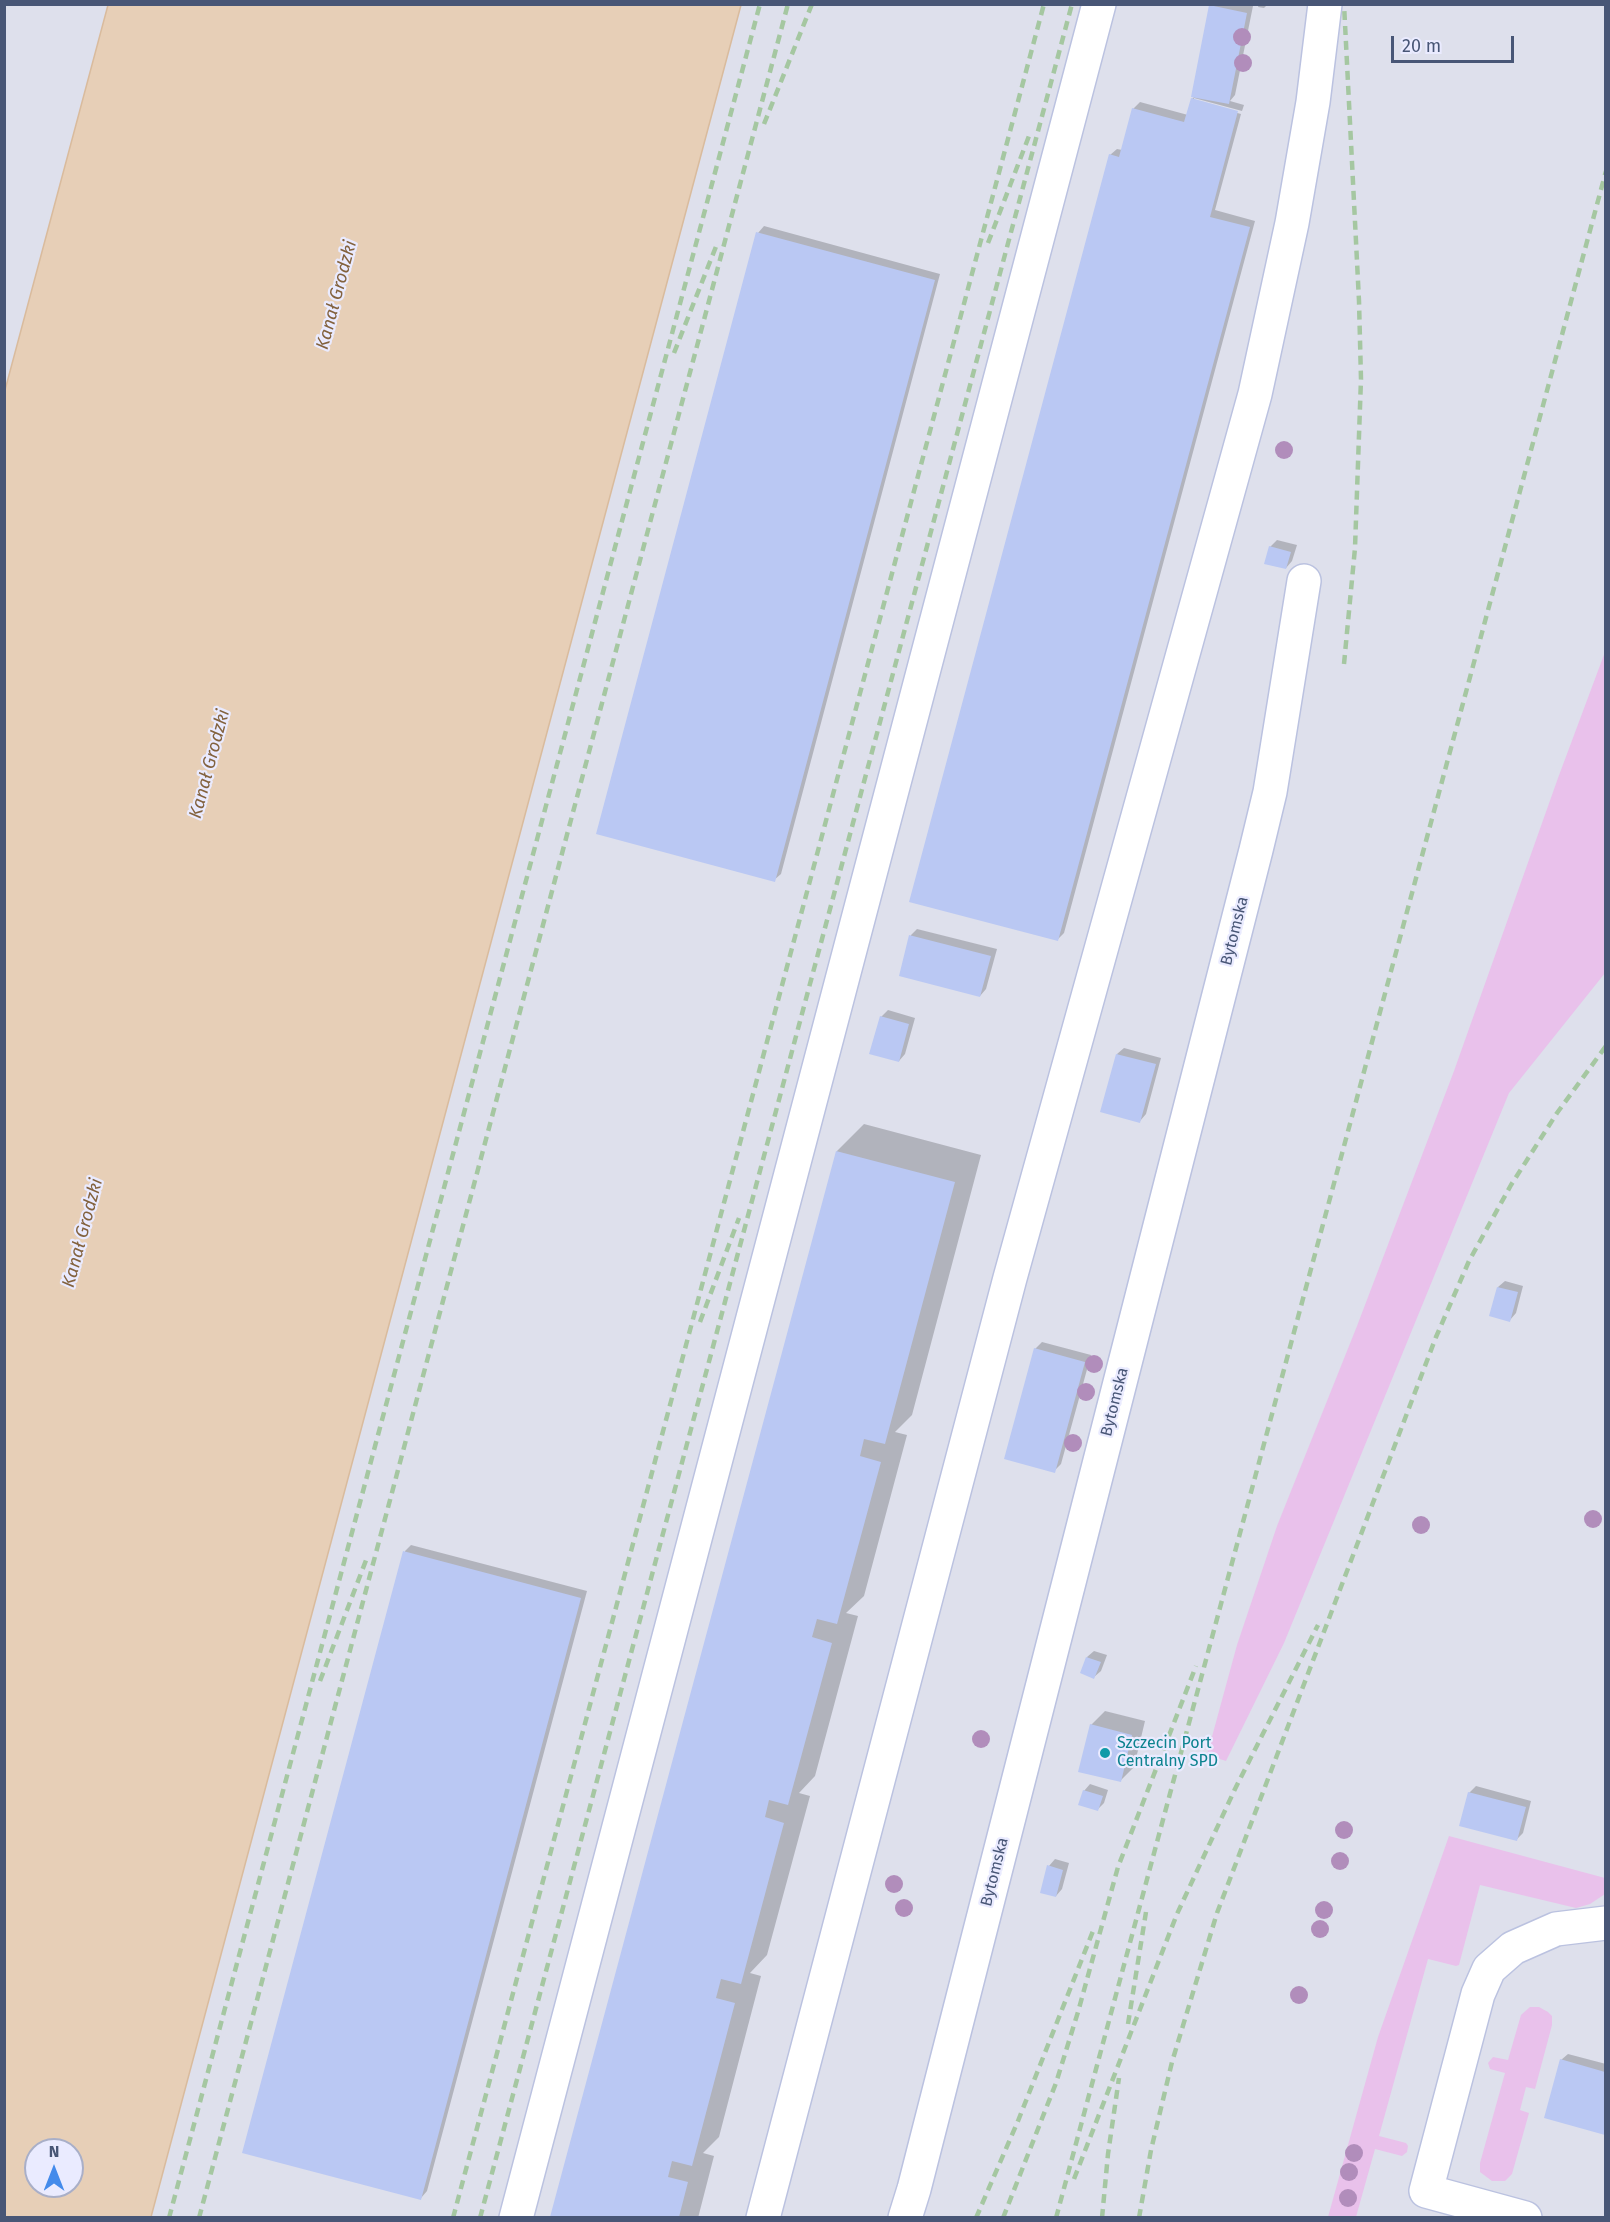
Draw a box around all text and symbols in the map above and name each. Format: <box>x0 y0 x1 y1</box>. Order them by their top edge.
scale bar <box>1394 24 1517 62</box>
text: 20 m <box>1402 35 1441 57</box>
water label: Kanał Grodzki <box>312 238 362 352</box>
water label: Kanał Grodzki <box>185 707 235 821</box>
street label: Bytomska <box>1217 895 1253 967</box>
water label: Kanał Grodzki <box>58 1176 108 1290</box>
street label: Bytomska <box>1097 1366 1133 1438</box>
place label: Szczecin Port Centralny SPD <box>1117 1734 1218 1772</box>
marker: Szczecin Port Centralny SPD <box>1098 1746 1112 1760</box>
street label: Bytomska <box>977 1836 1013 1908</box>
north arrow <box>24 2138 84 2198</box>
text: N <box>49 2142 59 2161</box>

